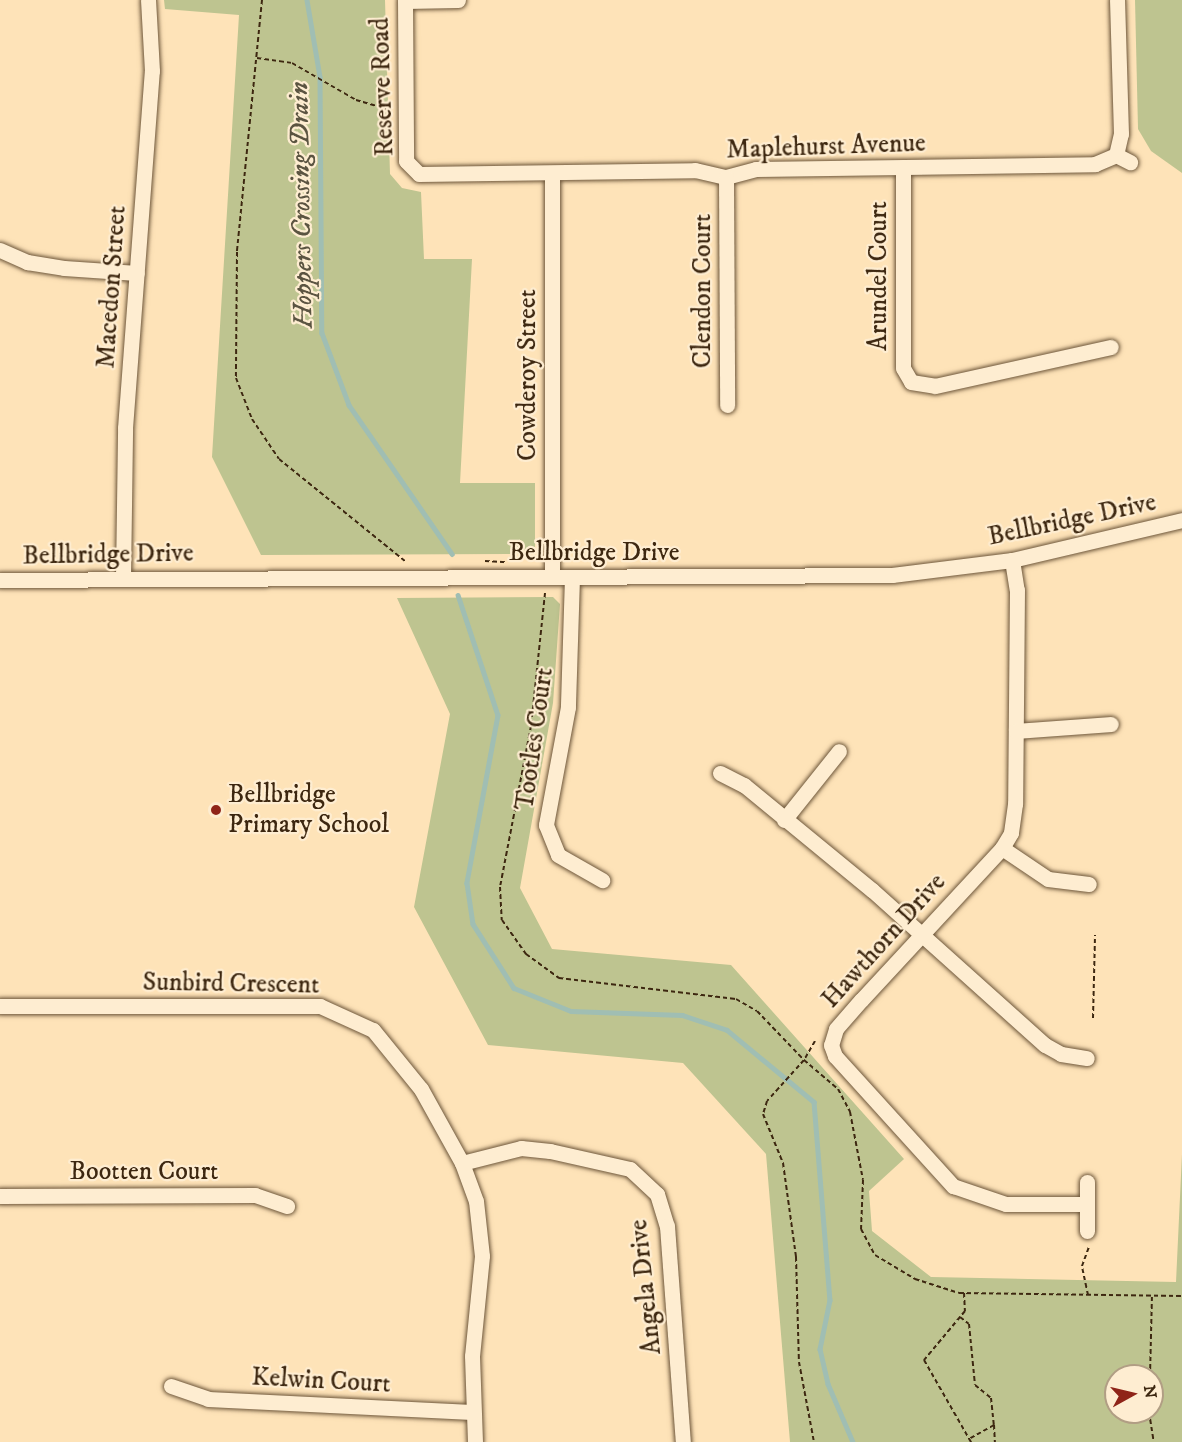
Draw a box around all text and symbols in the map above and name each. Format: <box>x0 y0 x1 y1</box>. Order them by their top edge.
street label: Reserve Road <box>365 17 401 157</box>
water label: Hoppers Crossing Drain <box>284 81 320 329</box>
street label: Maplehurst Avenue <box>726 128 926 166</box>
street label: Arundel Court <box>863 201 895 351</box>
street label: Macedon Street <box>91 205 133 369</box>
street label: Clendon Court <box>687 214 719 368</box>
street label: Cowderoy Street <box>512 289 544 461</box>
street label: Bellbridge Drive <box>985 487 1159 553</box>
street label: Bellbridge Drive <box>508 537 680 569</box>
street label: Bellbridge Drive <box>22 538 194 572</box>
street label: Tootles Court <box>510 666 560 812</box>
place label: Bellbridge Primary School <box>228 779 389 840</box>
marker: Bellbridge Primary School <box>209 803 223 817</box>
street label: Hawthorn Drive <box>815 867 953 1015</box>
street label: Sunbird Crescent <box>142 967 320 1001</box>
street label: Bootten Court <box>70 1156 218 1188</box>
street label: Angela Drive <box>623 1218 669 1356</box>
street label: Kelwin Court <box>251 1362 391 1400</box>
north arrow <box>1104 1364 1164 1424</box>
text: N <box>1139 1384 1161 1400</box>

